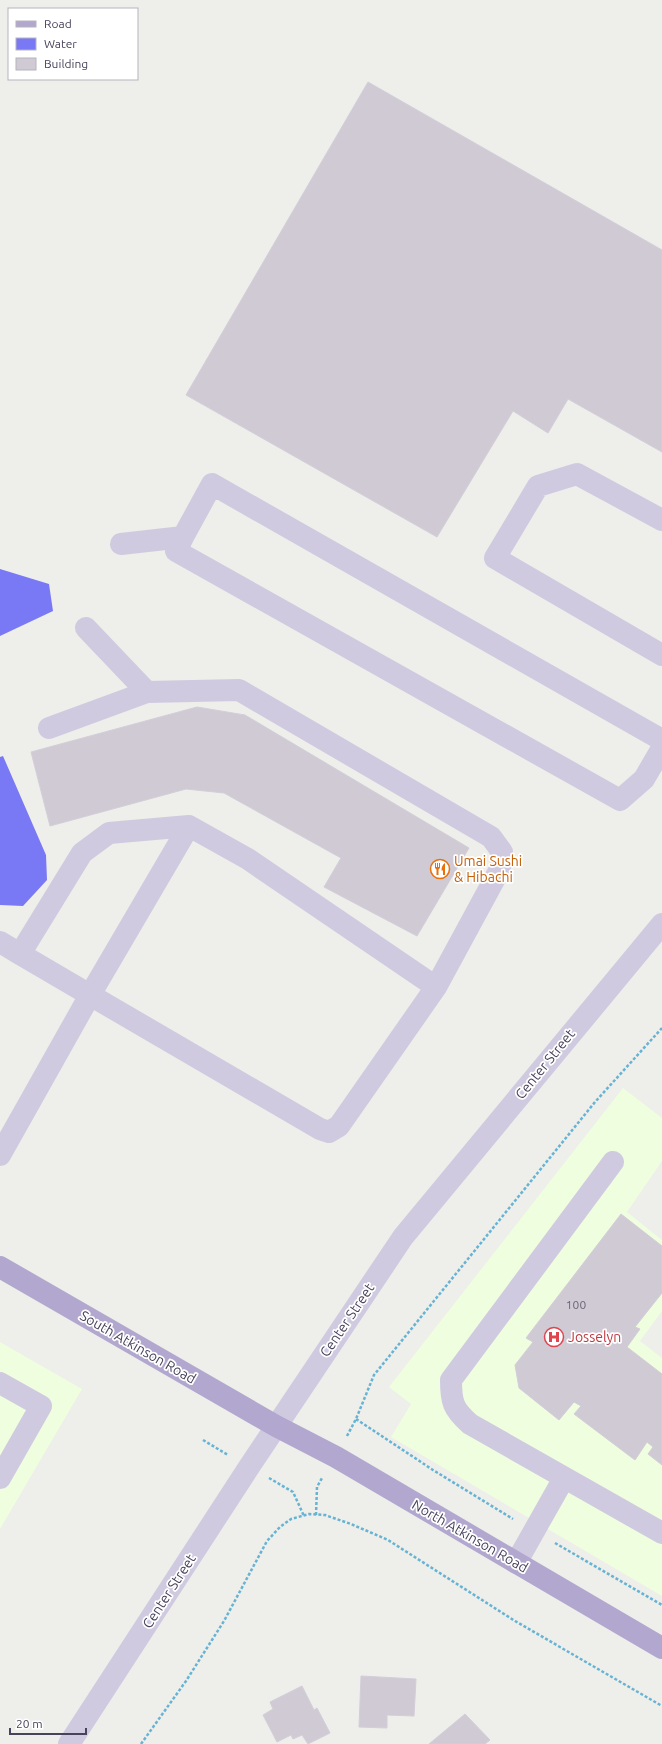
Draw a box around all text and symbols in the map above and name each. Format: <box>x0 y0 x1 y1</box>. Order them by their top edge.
legend <box>8 8 138 80</box>
text: Road <box>44 17 72 30</box>
text: Water <box>44 37 77 50</box>
text: Building <box>44 57 88 70</box>
place label: Umai Sushi & Hibachi <box>454 853 522 885</box>
restaurant icon: Umai Sushi & Hibachi <box>429 858 451 880</box>
street label: Center Street <box>512 1026 578 1102</box>
street label: Center Street <box>317 1280 378 1360</box>
house number: 100 <box>566 1298 586 1311</box>
street label: South Atkinson Road <box>77 1307 199 1387</box>
hospital icon: Josselyn <box>543 1326 565 1348</box>
place label: Josselyn <box>568 1329 621 1345</box>
street label: North Atkinson Road <box>409 1496 531 1576</box>
street label: Center Street <box>139 1551 199 1631</box>
scale bar <box>10 1710 86 1736</box>
text: 20 m <box>16 1717 43 1730</box>

